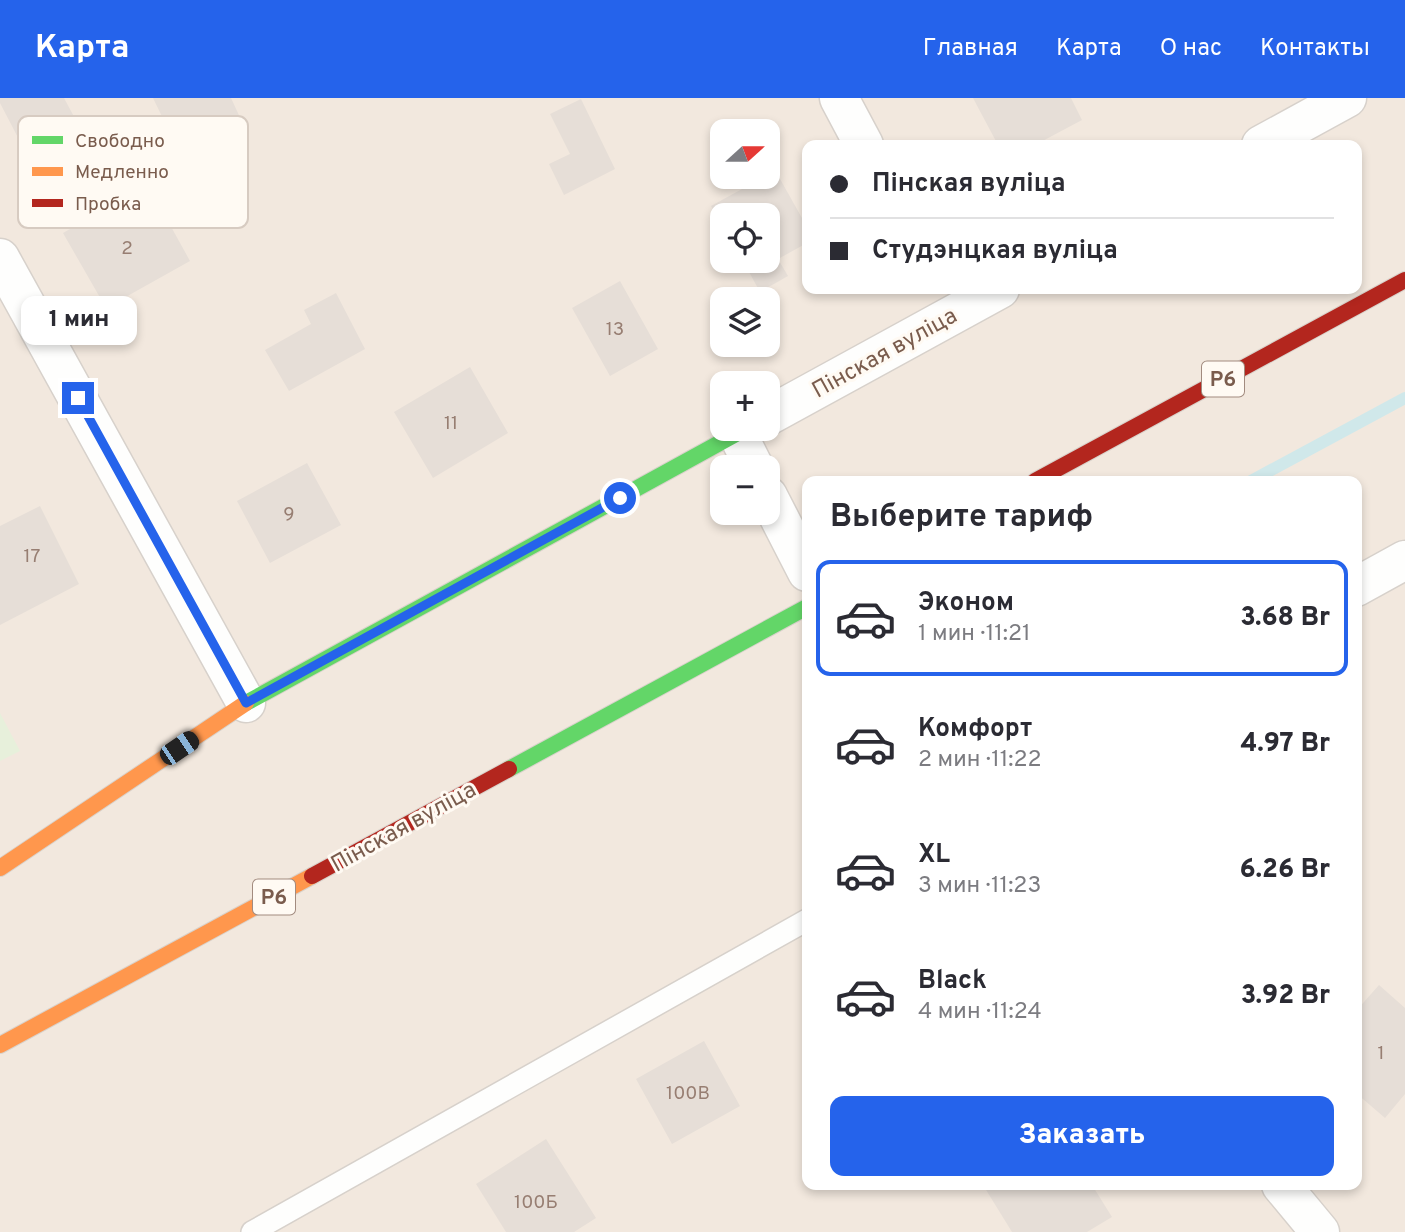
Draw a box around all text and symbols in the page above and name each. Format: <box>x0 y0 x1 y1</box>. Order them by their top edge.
text: Карта <box>35 28 129 70</box>
text: Главная <box>923 34 1018 64</box>
text: Карта <box>1056 34 1122 64</box>
text: О нас <box>1160 34 1222 64</box>
text: Контакты <box>1260 34 1370 64</box>
legend <box>18 116 248 228</box>
north arrow <box>710 119 780 189</box>
map controls <box>710 119 780 525</box>
text: Свободно <box>75 130 165 154</box>
text: Медленно <box>75 161 169 185</box>
text: Пінская вуліца <box>872 168 1065 201</box>
text: Пробка <box>75 193 141 217</box>
button: locate <box>710 203 780 273</box>
text: Студэнцкая вуліца <box>872 235 1118 268</box>
house number: 2 <box>121 237 133 261</box>
button: layers <box>710 287 780 357</box>
callout: 1 мин <box>20 296 136 345</box>
street label: Пінская вуліца <box>807 302 963 406</box>
text: 1 мин <box>49 306 109 335</box>
house number: 13 <box>606 318 624 342</box>
road number: Р6 <box>1202 362 1244 396</box>
button: + <box>710 371 780 441</box>
route end <box>62 382 94 414</box>
house number: 11 <box>444 412 458 436</box>
button: − <box>710 455 780 525</box>
route start <box>604 482 636 514</box>
text: Выберите тариф <box>830 498 1093 538</box>
house number: 9 <box>283 503 295 527</box>
house number: 17 <box>24 545 41 569</box>
icon: car <box>834 587 897 650</box>
text: Эконом <box>918 587 1014 620</box>
text: 3.68 Br <box>1240 602 1330 635</box>
text: 1 мин · 11:21 <box>918 620 1031 649</box>
icon: car <box>834 713 897 776</box>
text: Комфорт <box>918 713 1032 746</box>
car <box>156 728 203 768</box>
text: 4.97 Br <box>1241 728 1330 761</box>
text: 2 мин · 11:22 <box>918 746 1042 775</box>
street label: Пінская вуліца <box>326 776 482 880</box>
icon: car <box>834 839 897 902</box>
text: XL <box>918 839 950 872</box>
text: 6.26 Br <box>1239 854 1330 887</box>
text: 3 мин · 11:23 <box>918 872 1041 901</box>
road number: Р6 <box>253 880 295 914</box>
icon: car <box>834 965 897 1028</box>
text: Black <box>918 965 987 998</box>
text: 3.92 Br <box>1241 980 1330 1013</box>
text: 4 мин · 11:24 <box>918 998 1042 1027</box>
house number: 1 <box>1377 1042 1385 1066</box>
house number: 100В <box>666 1082 710 1106</box>
button: Заказать <box>830 1096 1334 1176</box>
house number: 100Б <box>514 1191 558 1215</box>

